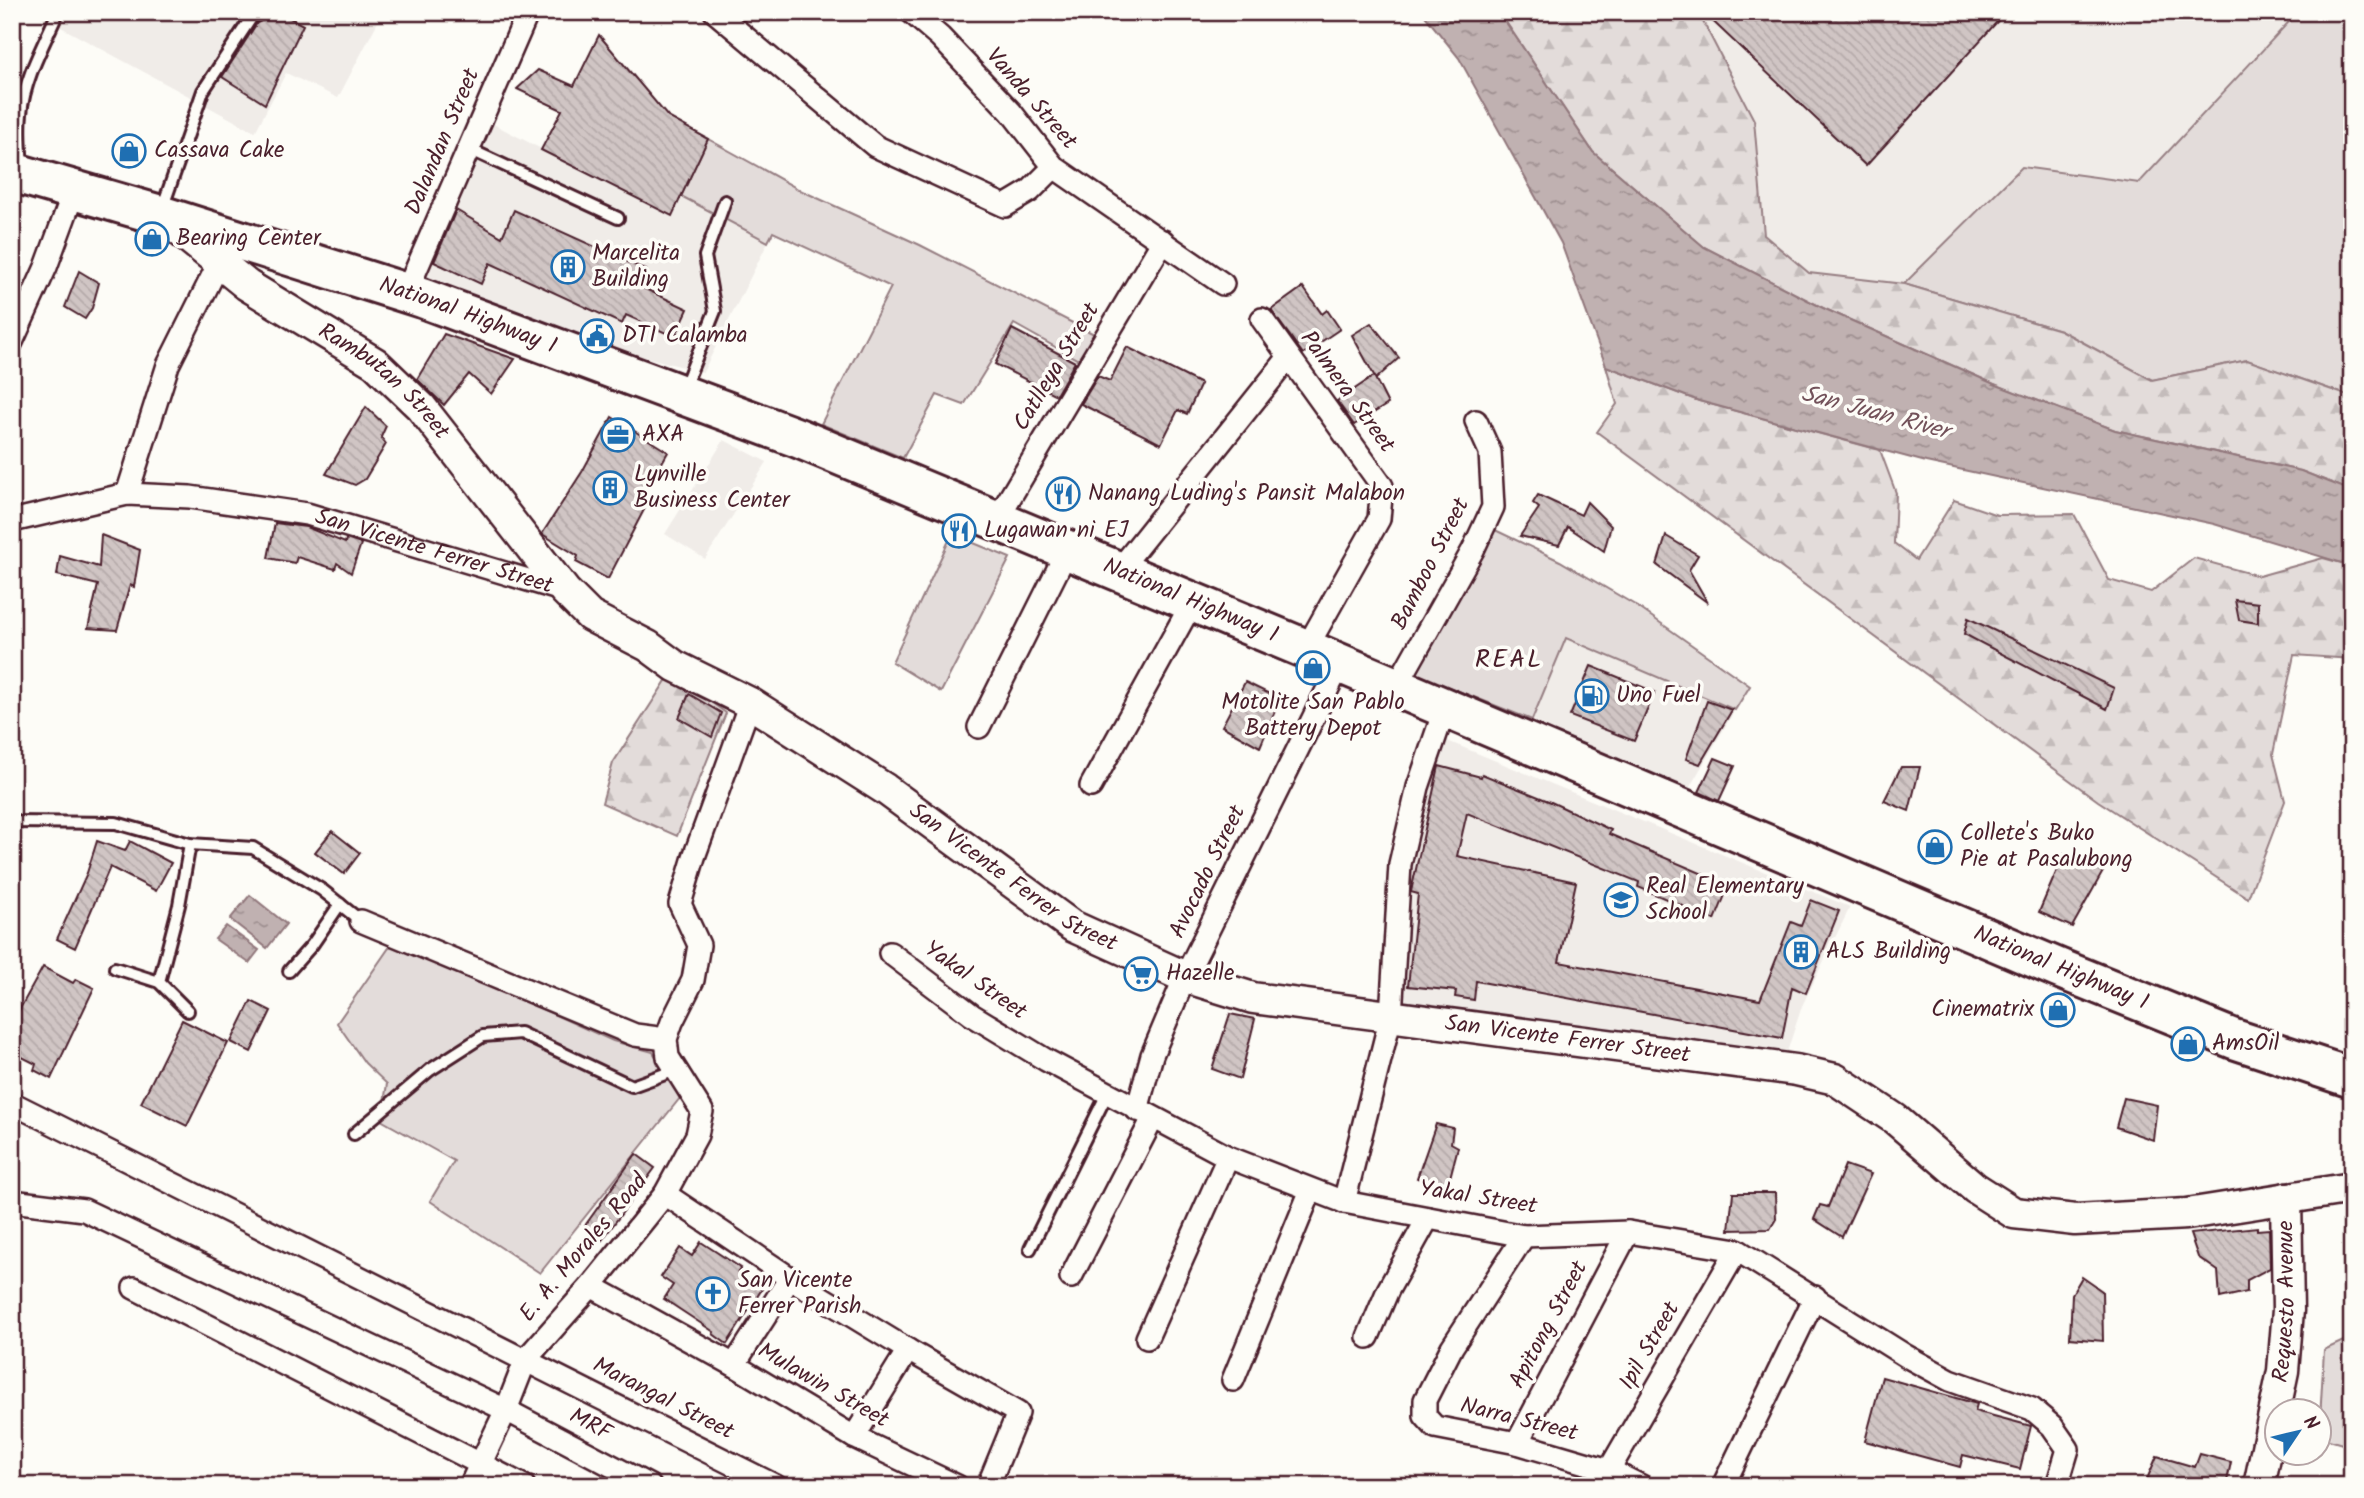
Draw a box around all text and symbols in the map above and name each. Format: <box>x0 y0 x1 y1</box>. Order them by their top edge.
street label: Vanda Street <box>976 40 1086 159</box>
street label: Dalandan Street <box>396 62 491 221</box>
shop icon: Cassava Cake <box>110 132 148 170</box>
place label: Cassava Cake <box>154 133 284 169</box>
shop icon: Bearing Center <box>133 220 171 258</box>
place label: Bearing Center <box>176 221 322 257</box>
place label: Marcelita Building <box>592 236 680 298</box>
building icon: Marcelita Building <box>549 248 587 286</box>
street label: National Highway 1 <box>374 267 562 365</box>
street label: Catlleya Street <box>1004 295 1110 438</box>
street label: Rambutan Street <box>311 314 459 448</box>
public building icon: DTI Calamba <box>578 317 616 355</box>
place label: DTI Calamba <box>622 318 748 354</box>
street label: Palmera Street <box>1290 323 1404 462</box>
water label: San Juan River <box>1797 375 1958 453</box>
office icon: AXA <box>599 416 637 454</box>
place label: AXA <box>642 417 684 453</box>
place label: Lynville Business Center <box>634 457 791 519</box>
building icon: Lynville Business Center <box>591 469 629 507</box>
restaurant icon: Nanang Luding's Pansit Malabon <box>1044 475 1082 513</box>
place label: Nanang Luding's Pansit Malabon <box>1088 476 1405 512</box>
street label: Bamboo Street <box>1382 491 1480 636</box>
street label: San Vicente Ferrer Street <box>311 499 559 605</box>
restaurant icon: Lugawan ni EJ <box>940 512 978 550</box>
place label: Lugawan ni EJ <box>984 513 1129 549</box>
street label: National Highway 1 <box>1097 548 1284 653</box>
district label: REAL <box>1475 639 1543 681</box>
shop icon: Motolite San Pablo Battery Depot <box>1294 649 1332 687</box>
fuel station icon: Uno Fuel <box>1573 677 1611 715</box>
place label: Uno Fuel <box>1616 678 1701 714</box>
place label: Motolite San Pablo Battery Depot <box>1221 685 1405 747</box>
street label: San Vicente Ferrer Street <box>901 794 1124 963</box>
street label: Avocado Street <box>1160 798 1256 945</box>
place label: Collete's Buko Pie at Pasalubong <box>1960 816 2133 878</box>
shop icon: Collete's Buko Pie at Pasalubong <box>1916 828 1954 866</box>
place label: Real Elementary School <box>1646 869 1804 931</box>
school or university icon: Real Elementary School <box>1602 881 1640 919</box>
street label: National Highway 1 <box>1968 916 2154 1021</box>
street label: Yakal Street <box>916 932 1035 1030</box>
building icon: ALS Building <box>1782 933 1820 971</box>
place label: ALS Building <box>1826 934 1951 970</box>
supermarket icon: Hazelle <box>1122 955 1160 993</box>
place label: Hazelle <box>1166 956 1234 992</box>
shop icon: Cinematrix <box>2039 991 2077 1029</box>
place label: Cinematrix <box>1931 992 2035 1028</box>
street label: San Vicente Ferrer Street <box>1443 1006 1693 1074</box>
shop icon: AmsOil <box>2169 1025 2207 1063</box>
place label: AmsOil <box>2212 1026 2280 1062</box>
street label: E. A. Morales Road <box>511 1165 658 1330</box>
street label: Yakal Street <box>1417 1171 1541 1225</box>
street label: Requesto Avenue <box>2263 1220 2306 1386</box>
street label: Apitong Street <box>1500 1254 1598 1395</box>
place label: San Vicente Ferrer Parish <box>738 1263 861 1325</box>
church icon: San Vicente Ferrer Parish <box>694 1275 732 1313</box>
street label: Ipil Street <box>1610 1294 1690 1397</box>
street label: Mulawin Street <box>751 1334 896 1439</box>
street label: Marangal Street <box>586 1348 741 1451</box>
street label: Narra Street <box>1456 1388 1583 1452</box>
north arrow <box>2262 1396 2332 1466</box>
street label: MRF <box>562 1399 619 1452</box>
text: N <box>2295 1410 2326 1437</box>

